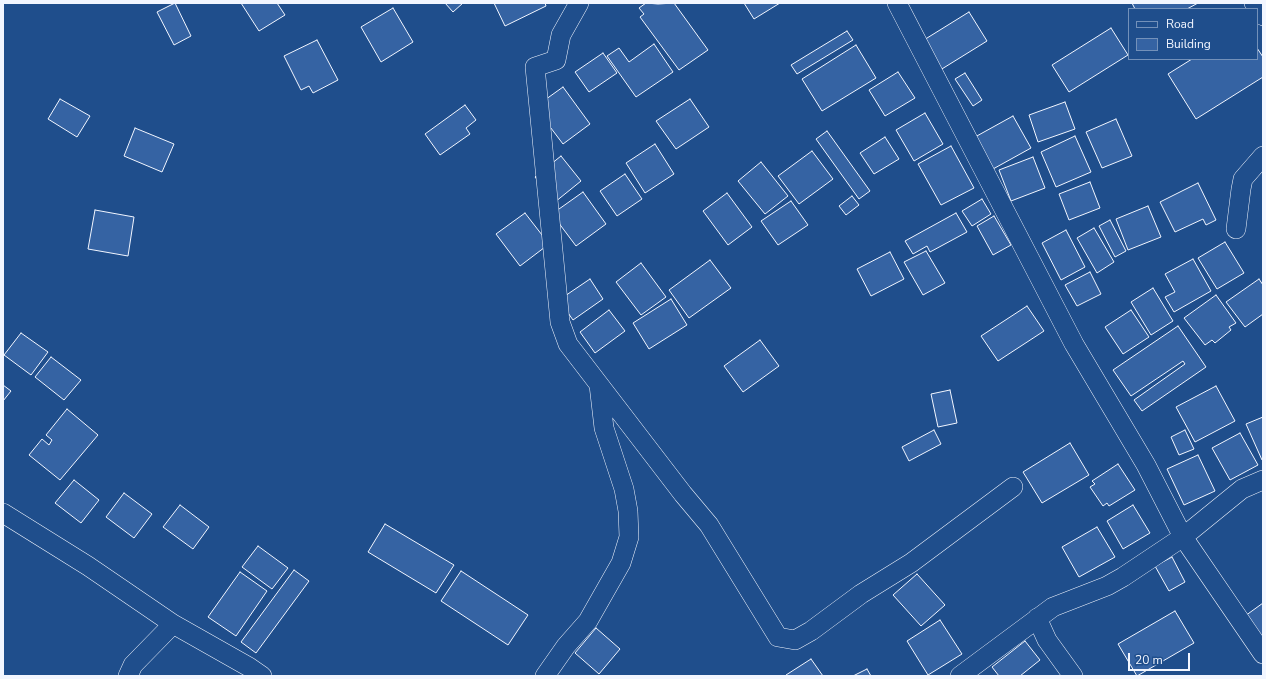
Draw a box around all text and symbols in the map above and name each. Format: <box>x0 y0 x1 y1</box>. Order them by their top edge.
legend <box>1128 8 1258 60</box>
text: Road <box>1166 16 1194 32</box>
text: Building <box>1166 36 1211 52</box>
scale bar <box>1130 645 1192 671</box>
text: 20 m <box>1135 652 1163 668</box>

